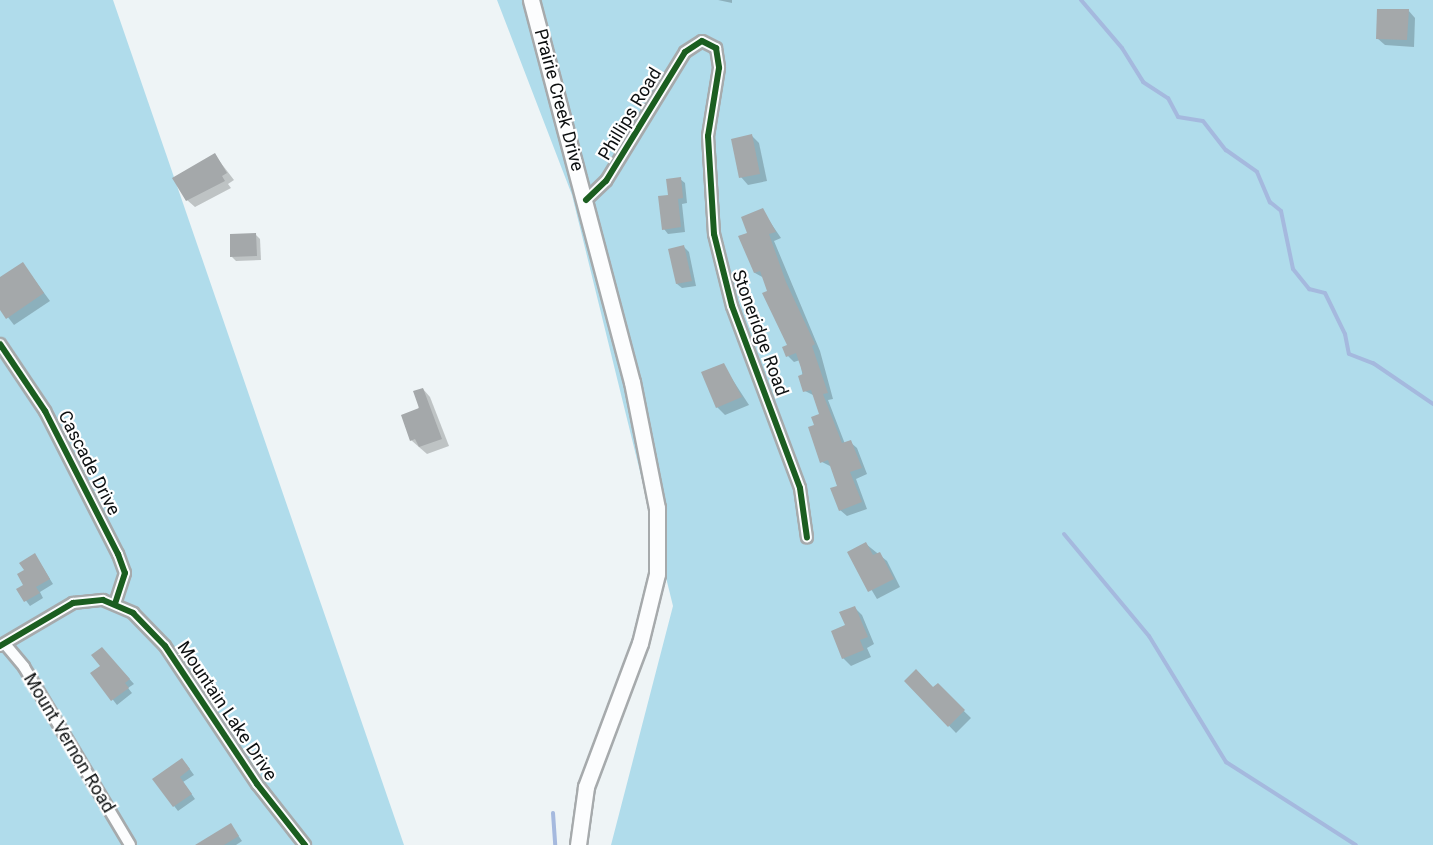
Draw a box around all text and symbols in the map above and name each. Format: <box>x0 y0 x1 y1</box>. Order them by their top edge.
street label: Prairie Creek Drive <box>530 26 588 174</box>
street label: Phillips Road <box>594 64 666 164</box>
street label: Stoneridge Road <box>727 267 793 399</box>
street label: Cascade Drive <box>53 407 125 519</box>
street label: Mountain Lake Drive <box>172 637 282 785</box>
street label: Mount Vernon Road <box>19 669 119 817</box>

